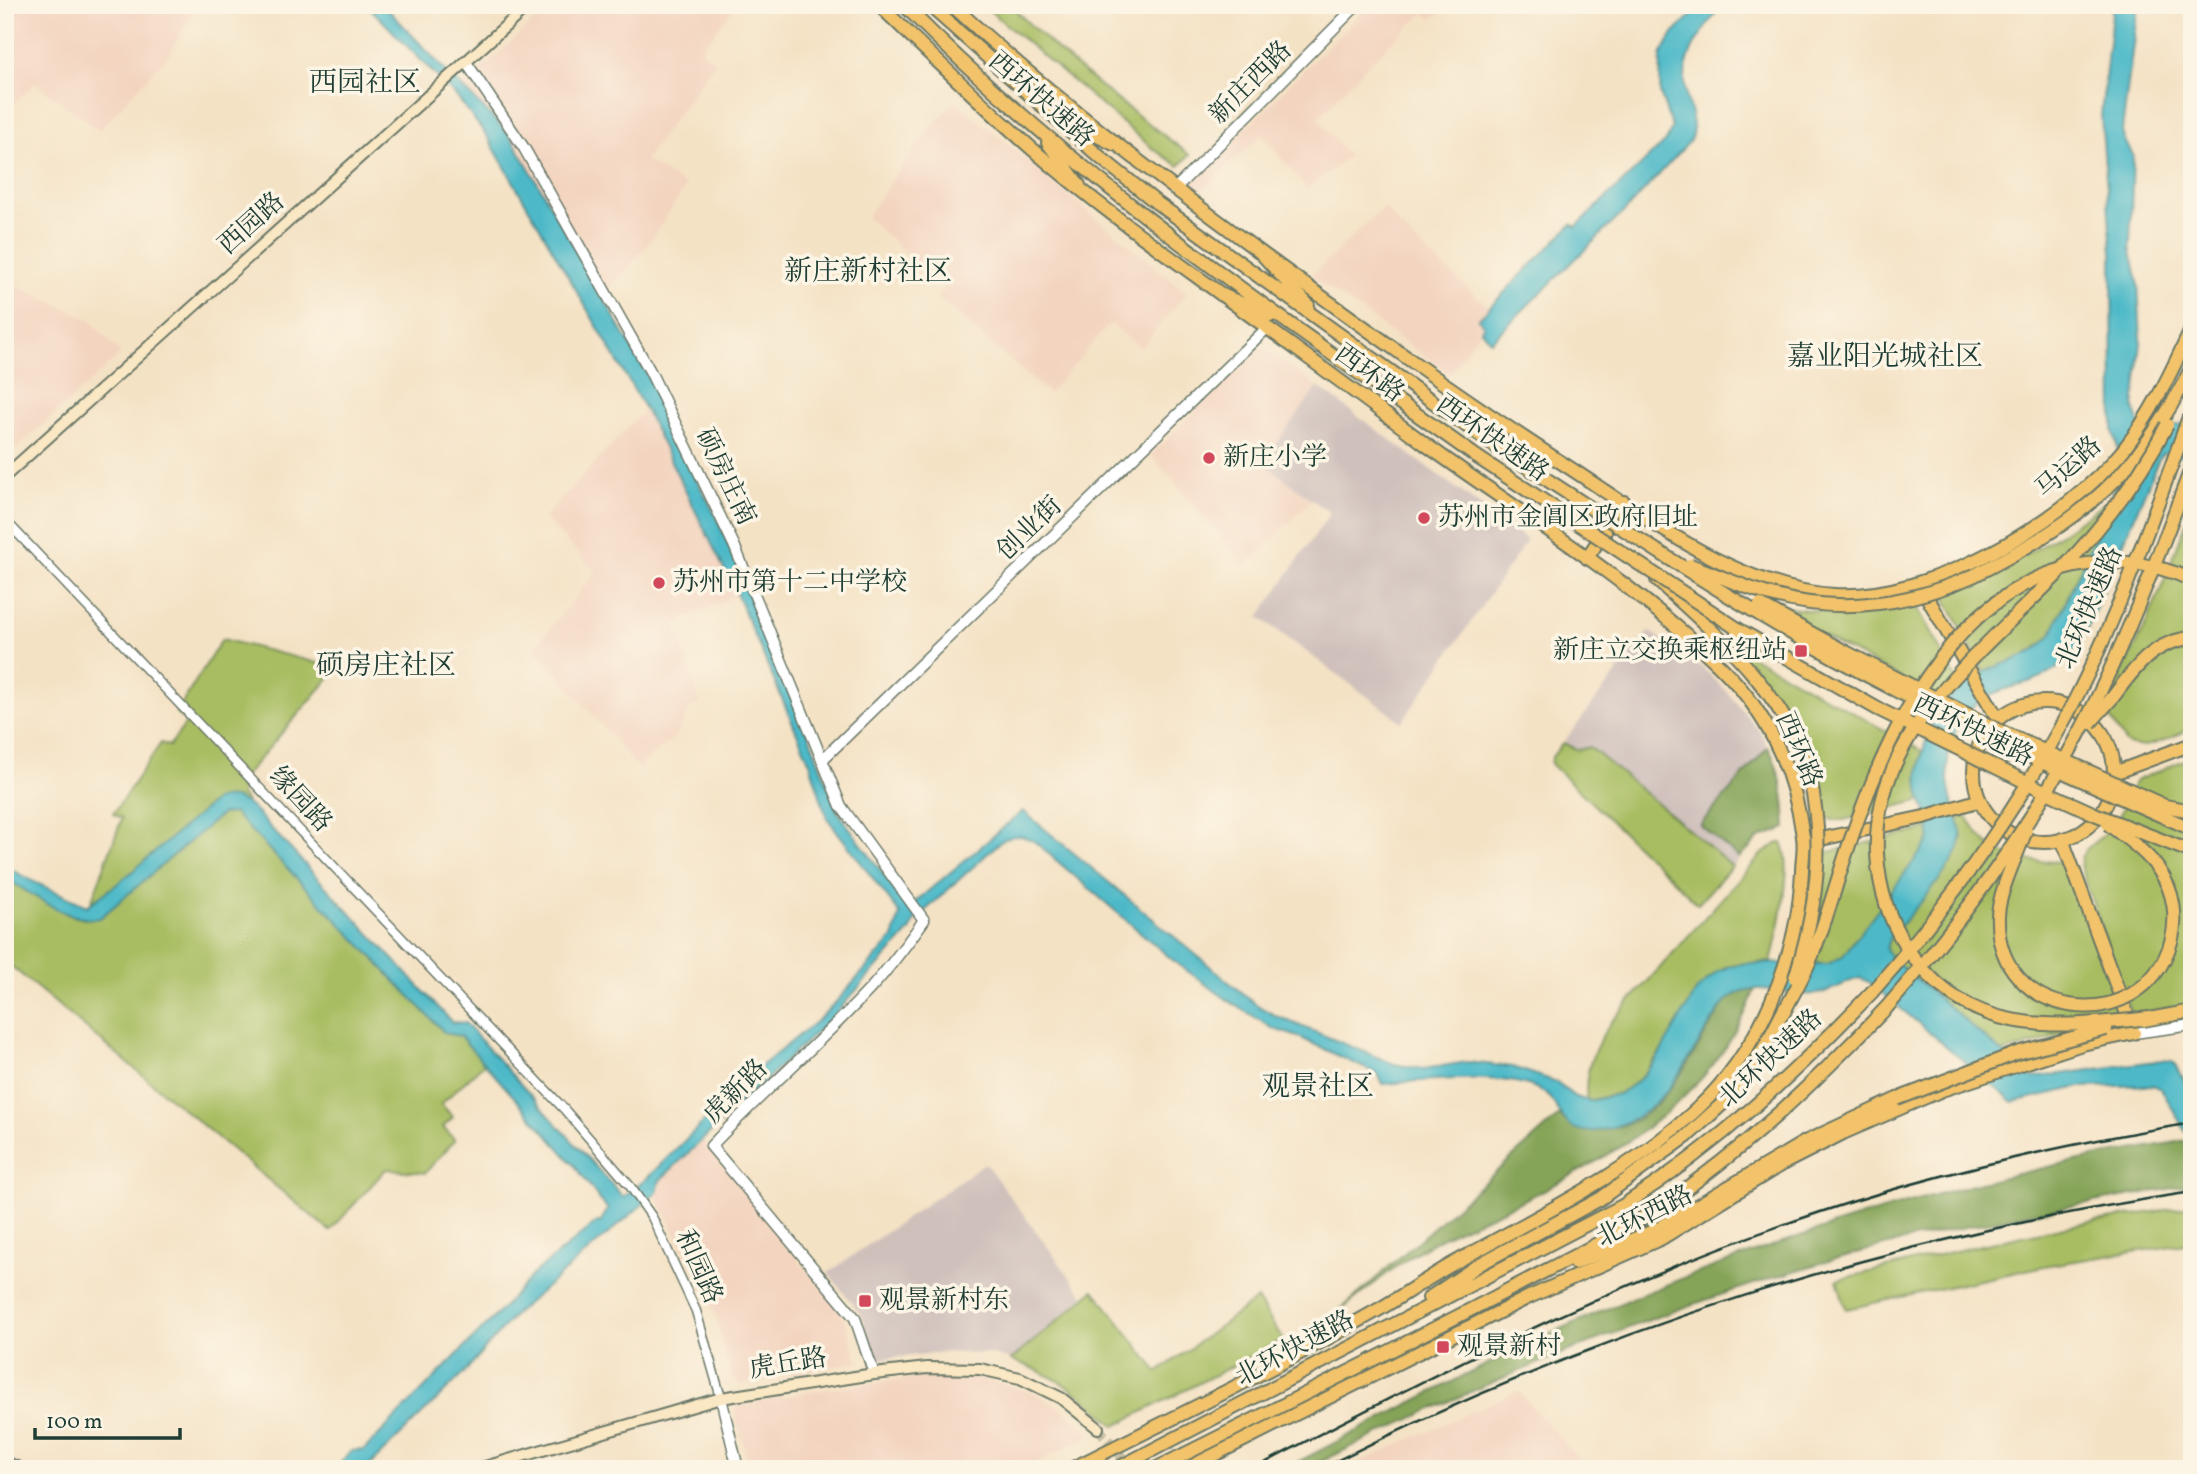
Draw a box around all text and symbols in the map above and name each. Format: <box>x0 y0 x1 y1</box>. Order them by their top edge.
street label: 新庄西路 <box>1201 33 1301 133</box>
street label: 西环快速路 <box>980 44 1102 156</box>
district label: 西园社区 <box>309 64 421 103</box>
street label: 西园路 <box>211 185 293 263</box>
district label: 新庄新村社区 <box>784 253 952 292</box>
street label: 西环路 <box>1327 337 1411 411</box>
district label: 嘉业阳光城社区 <box>1787 338 1983 377</box>
street label: 西环快速路 <box>1428 387 1556 491</box>
street label: 硕房庄南 <box>686 422 764 532</box>
street label: 马运路 <box>2028 429 2110 507</box>
place label: 新庄小学 <box>1223 440 1327 476</box>
marker: 新庄小学 <box>1201 450 1217 466</box>
street label: 创业街 <box>989 489 1071 569</box>
place label: 苏州市金阊区政府旧址 <box>1438 500 1698 536</box>
marker: 苏州市金阊区政府旧址 <box>1416 510 1432 526</box>
street label: 北环快速路 <box>2048 541 2132 675</box>
place label: 苏州市第十二中学校 <box>673 565 907 601</box>
marker: 苏州市第十二中学校 <box>651 575 667 591</box>
place label: 新庄立交换乘枢纽站 <box>1553 633 1787 669</box>
marker: 新庄立交换乘枢纽站 <box>1793 643 1809 659</box>
district label: 硕房庄社区 <box>316 647 456 686</box>
street label: 西环快速路 <box>1907 686 2039 776</box>
street label: 西环路 <box>1766 707 1830 793</box>
street label: 缘园路 <box>260 759 340 841</box>
street label: 北环快速路 <box>1711 1002 1831 1116</box>
street label: 虎新路 <box>696 1052 776 1132</box>
district label: 观景社区 <box>1262 1068 1374 1107</box>
street label: 北环西路 <box>1590 1177 1700 1257</box>
street label: 和园路 <box>666 1224 730 1310</box>
place label: 观景新村东 <box>879 1283 1009 1319</box>
marker: 观景新村东 <box>857 1293 873 1309</box>
street label: 北环快速路 <box>1229 1303 1361 1395</box>
place label: 观景新村 <box>1457 1329 1561 1365</box>
marker: 观景新村 <box>1435 1339 1451 1355</box>
street label: 虎丘路 <box>747 1340 829 1388</box>
scale bar <box>35 1397 180 1441</box>
text: 100 m <box>46 1408 103 1437</box>

